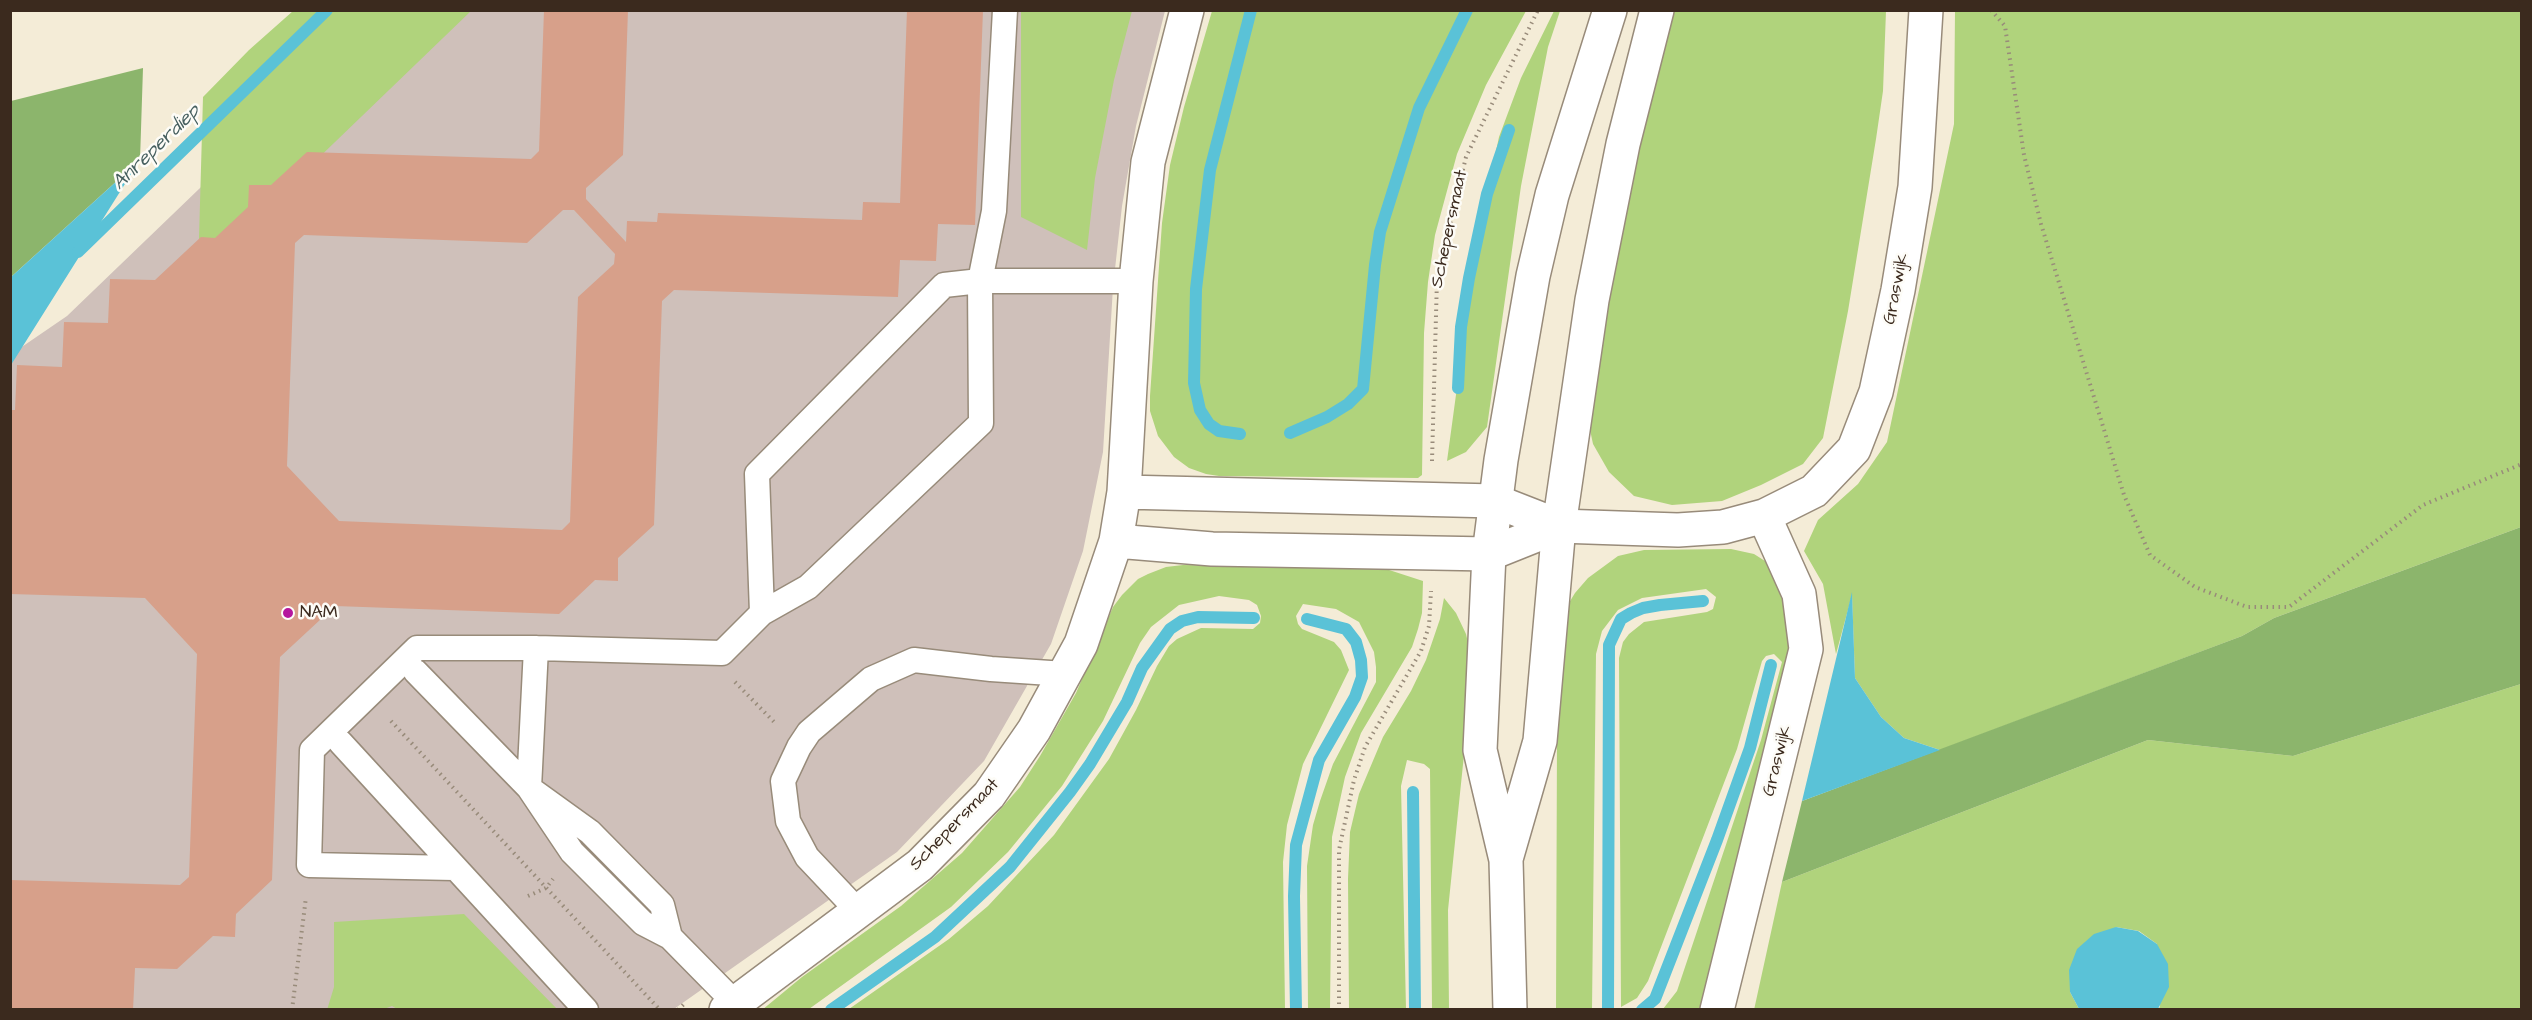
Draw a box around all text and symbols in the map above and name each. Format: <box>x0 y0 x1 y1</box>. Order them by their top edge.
water label: Anreperdiep <box>108 100 206 196</box>
street label: Schepersmaat <box>1427 168 1473 290</box>
street label: Graswijk <box>1880 252 1914 326</box>
place label: NAM <box>300 602 338 624</box>
marker: NAM <box>281 606 295 620</box>
street label: Graswijk <box>1759 723 1797 799</box>
street label: Schepersmaat <box>906 774 1004 876</box>

